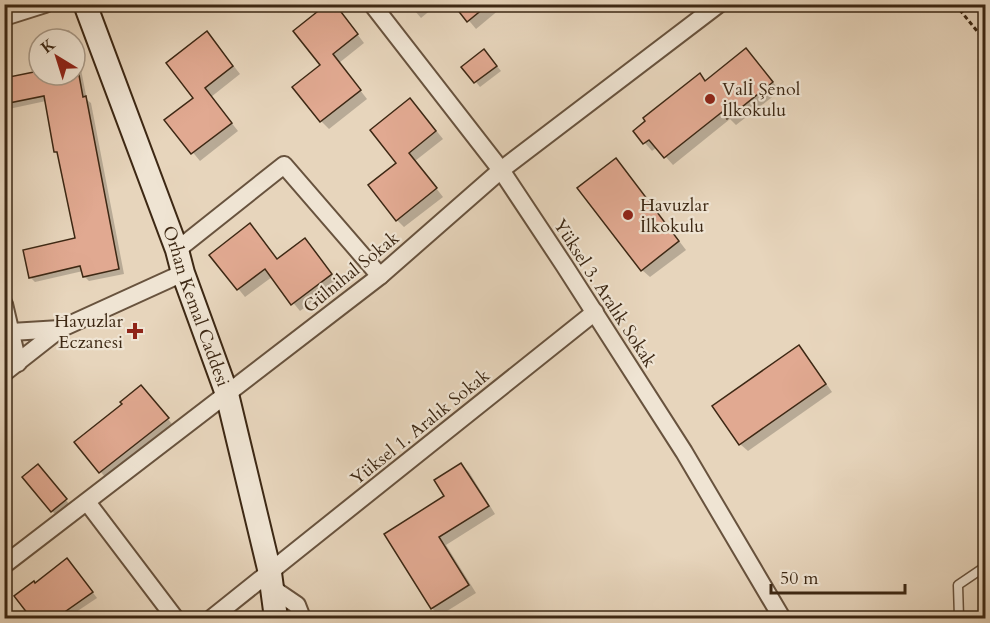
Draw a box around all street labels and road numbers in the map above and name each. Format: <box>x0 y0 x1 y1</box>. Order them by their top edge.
street label: Yüksel 3. Aralık Sokak <box>547 214 662 373</box>
street label: Orhan Kemal Caddesi <box>156 222 235 390</box>
street label: Gülnihal Sokak <box>298 226 405 319</box>
street label: Yüksel 1. Aralık Sokak <box>346 363 495 491</box>

